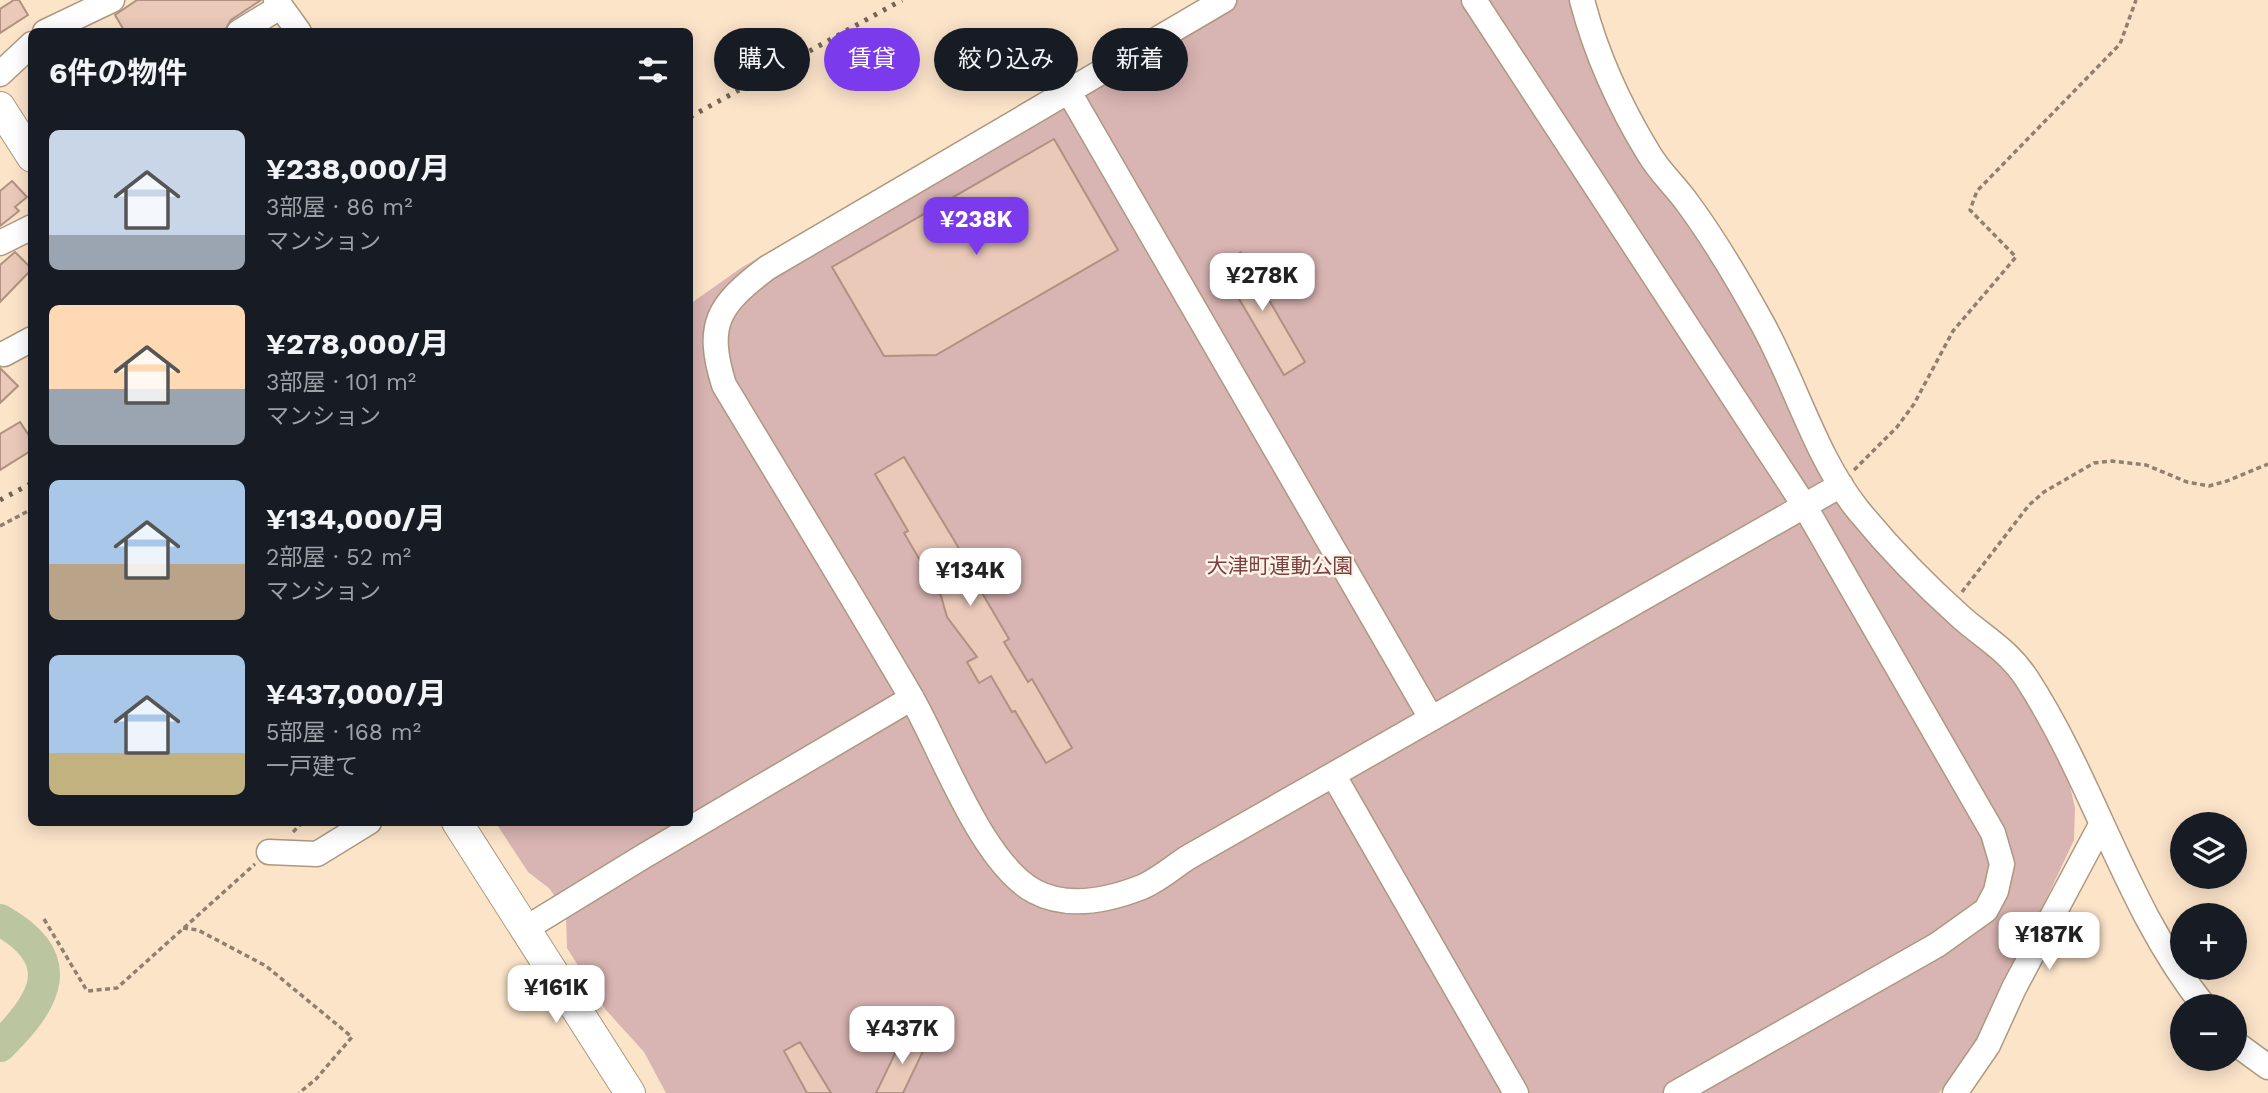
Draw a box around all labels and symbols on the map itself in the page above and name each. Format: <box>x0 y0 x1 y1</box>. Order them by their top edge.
pin: ¥238K <box>927 198 1025 257</box>
pin: ¥278K <box>1213 254 1311 313</box>
pin: ¥134K <box>921 548 1019 608</box>
park label: 大津町運動公園 <box>1207 553 1354 578</box>
pin: ¥187K <box>2000 912 2098 972</box>
pin: ¥161K <box>507 965 605 1025</box>
pin: ¥437K <box>853 1006 951 1066</box>

